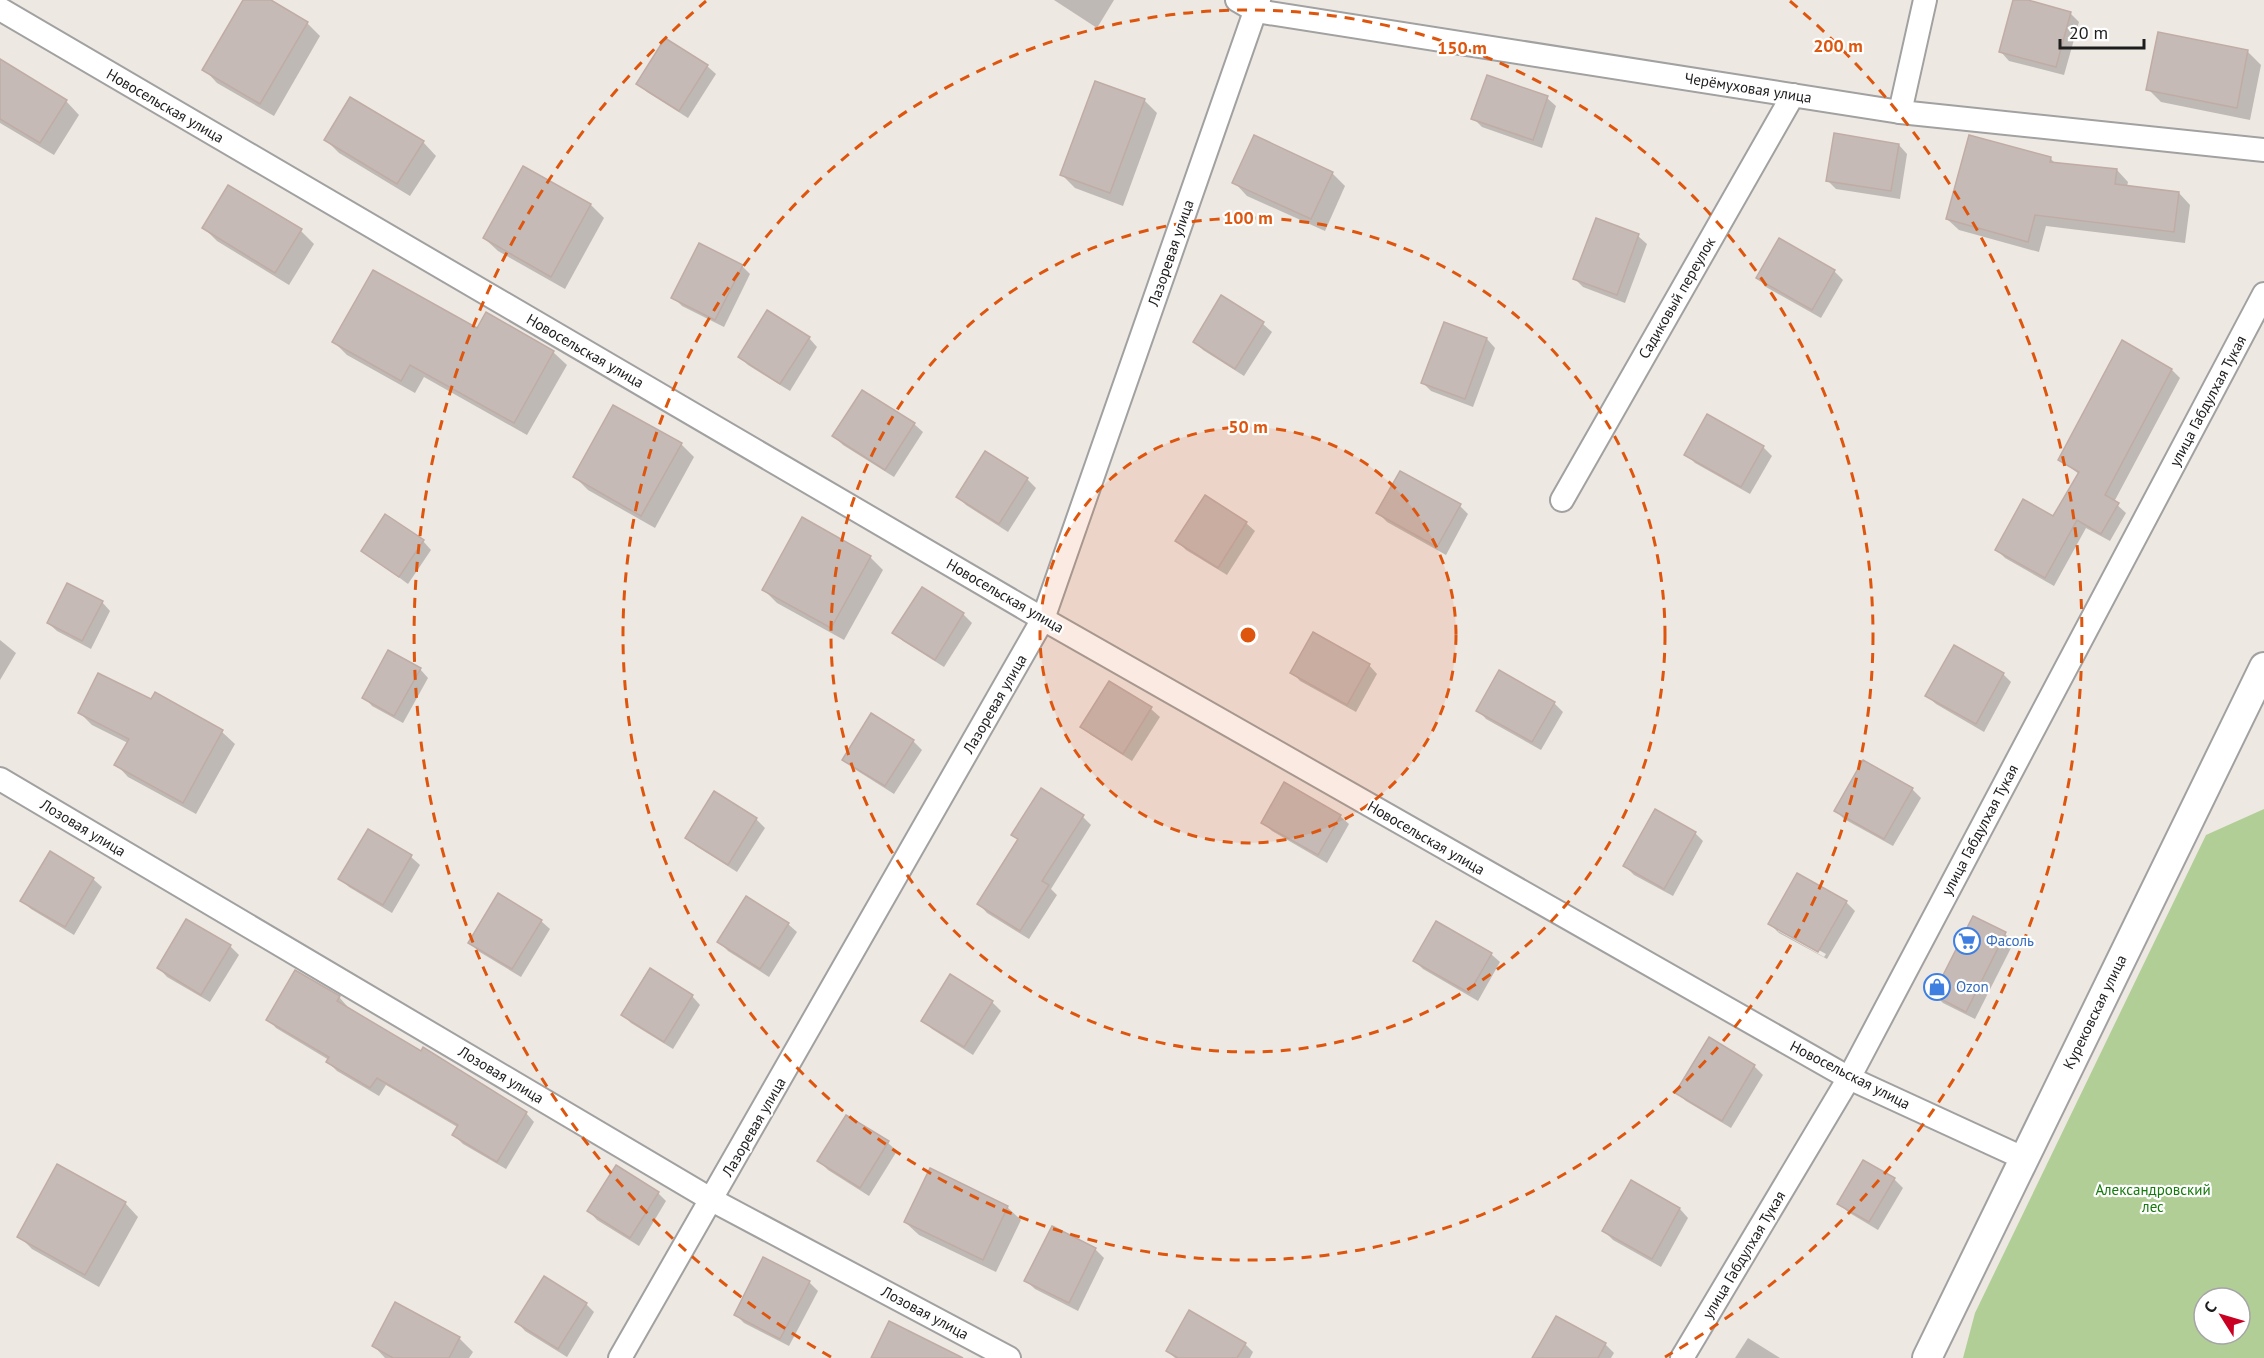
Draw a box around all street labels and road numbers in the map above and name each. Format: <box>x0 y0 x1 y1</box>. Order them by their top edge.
street label: Новосельская улица <box>103 64 227 147</box>
street label: Черёмуховая улица <box>1683 68 1813 107</box>
street label: Лазоревая улица <box>1143 197 1198 310</box>
street label: Садиковый переулок <box>1634 233 1720 362</box>
street label: Новосельская улица <box>523 309 647 392</box>
street label: улица Габдулхая Тукая <box>2165 332 2250 470</box>
street label: Новосельская улица <box>943 554 1067 637</box>
street label: Лазоревая улица <box>958 651 1031 758</box>
street label: улица Габдулхая Тукая <box>1937 761 2022 899</box>
street label: Лозовая улица <box>36 794 129 861</box>
street label: Новосельская улица <box>1364 796 1488 879</box>
street label: Курековская улица <box>2059 951 2131 1072</box>
street label: Новосельская улица <box>1787 1036 1914 1113</box>
street label: Лозовая улица <box>454 1041 547 1108</box>
street label: Лазоревая улица <box>717 1074 790 1181</box>
street label: улица Габдулхая Тукая <box>1698 1187 1789 1322</box>
street label: Лозовая улица <box>877 1281 972 1344</box>

